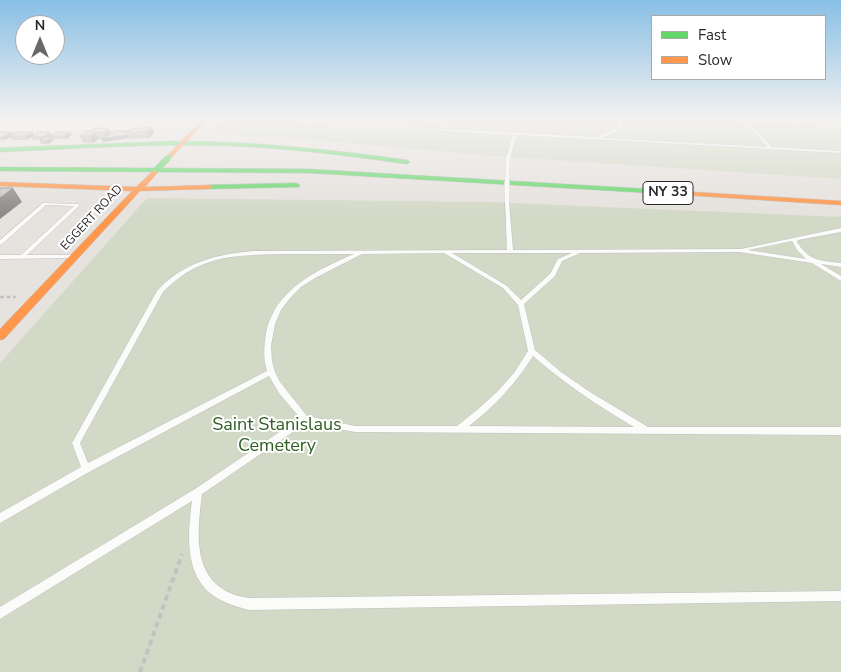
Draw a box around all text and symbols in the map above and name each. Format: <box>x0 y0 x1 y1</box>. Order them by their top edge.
north arrow <box>15 15 65 65</box>
legend <box>651 15 826 80</box>
text: N <box>35 16 45 35</box>
text: Fast <box>698 25 726 45</box>
text: Slow <box>698 50 732 70</box>
street label: EGGERT ROAD <box>58 182 126 254</box>
road number: NY 33 <box>643 182 693 204</box>
park label: Saint Stanislaus Cemetery <box>212 415 342 458</box>

